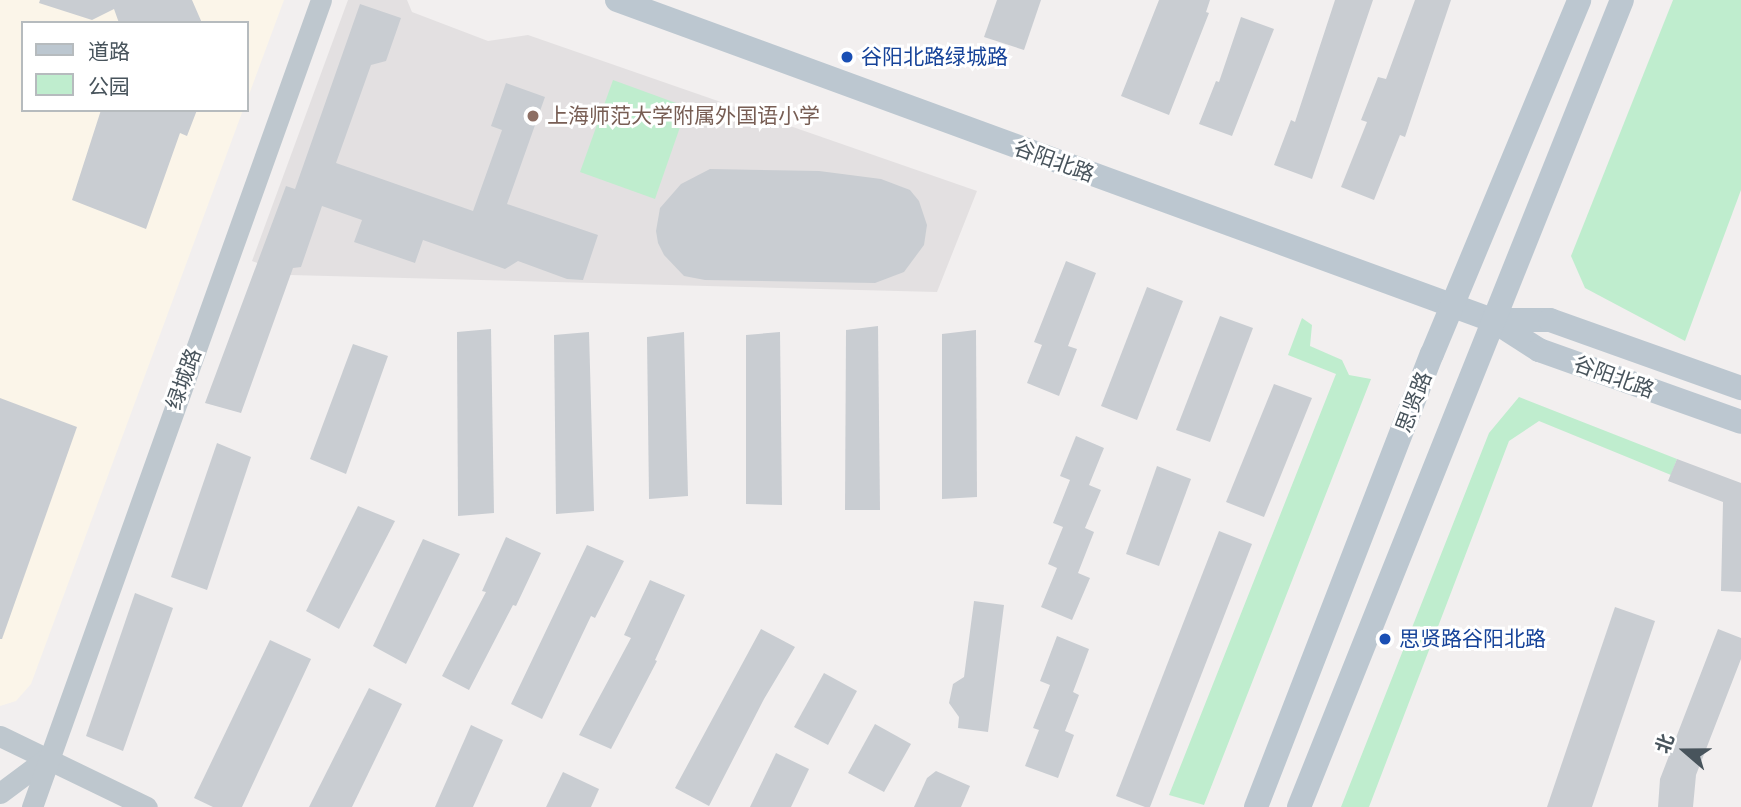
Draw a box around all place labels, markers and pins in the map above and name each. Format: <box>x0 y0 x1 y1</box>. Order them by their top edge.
place label: 谷阳北路绿城路 <box>861 44 1008 70</box>
marker: 谷阳北路绿城路 <box>839 49 855 65</box>
place label: 上海师范大学附属外国语小学 <box>547 103 820 129</box>
marker: 上海师范大学附属外国语小学 <box>525 108 541 124</box>
place label: 思贤路谷阳北路 <box>1399 626 1546 652</box>
marker: 思贤路谷阳北路 <box>1377 631 1393 647</box>

